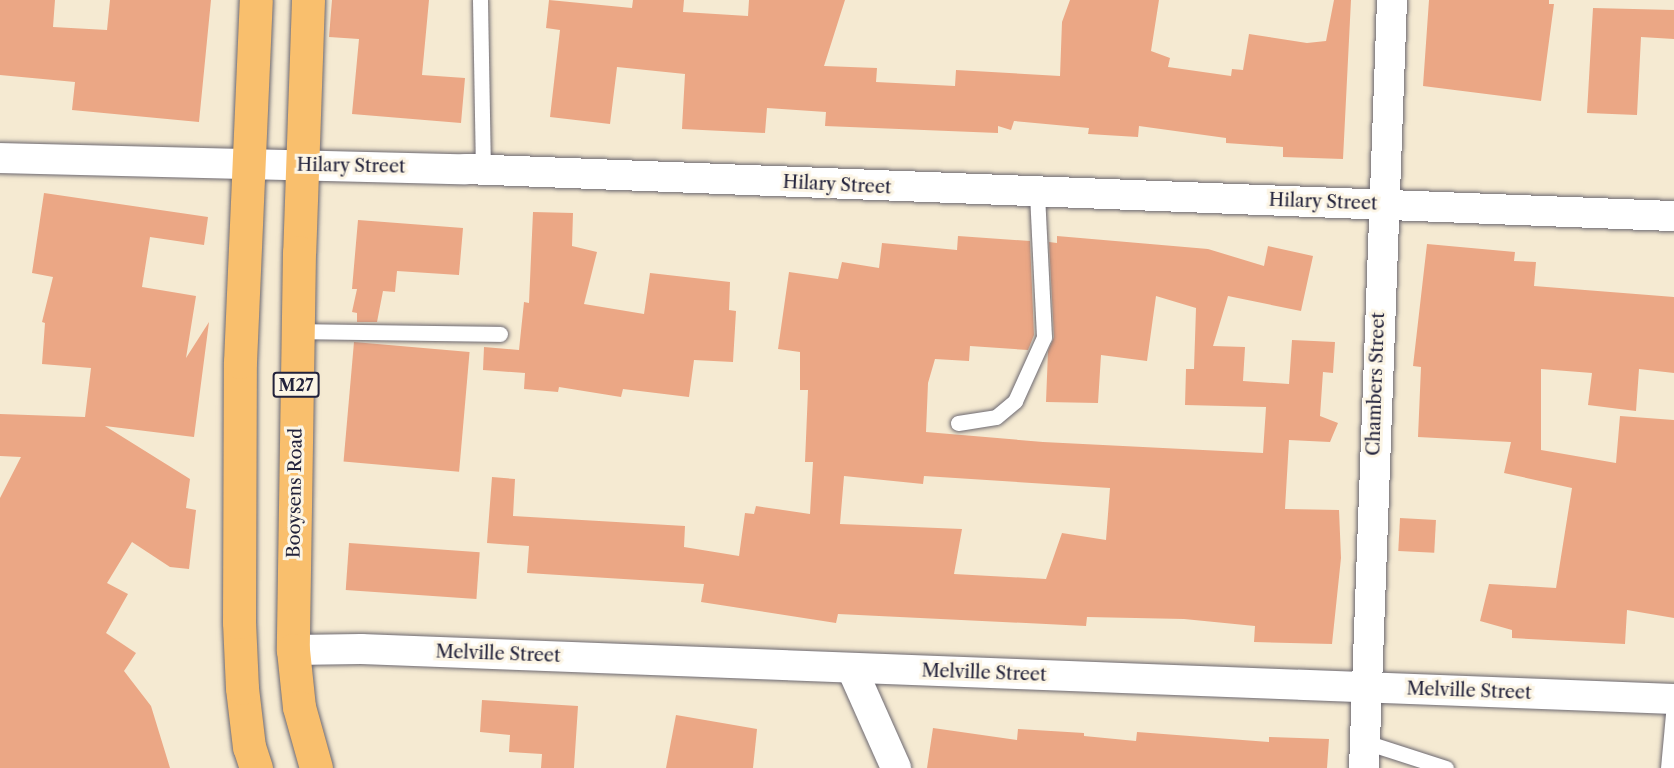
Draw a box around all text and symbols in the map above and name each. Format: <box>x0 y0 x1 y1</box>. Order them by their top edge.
street label: Hilary Street <box>296 154 406 178</box>
street label: Hilary Street <box>782 171 892 199</box>
street label: Hilary Street <box>1268 189 1378 215</box>
street label: Chambers Street <box>1363 312 1389 456</box>
road number: M27 <box>272 372 320 398</box>
street label: Booysens Road <box>283 428 307 558</box>
street label: Melville Street <box>435 641 561 667</box>
street label: Melville Street <box>921 660 1047 686</box>
street label: Melville Street <box>1406 678 1532 704</box>

